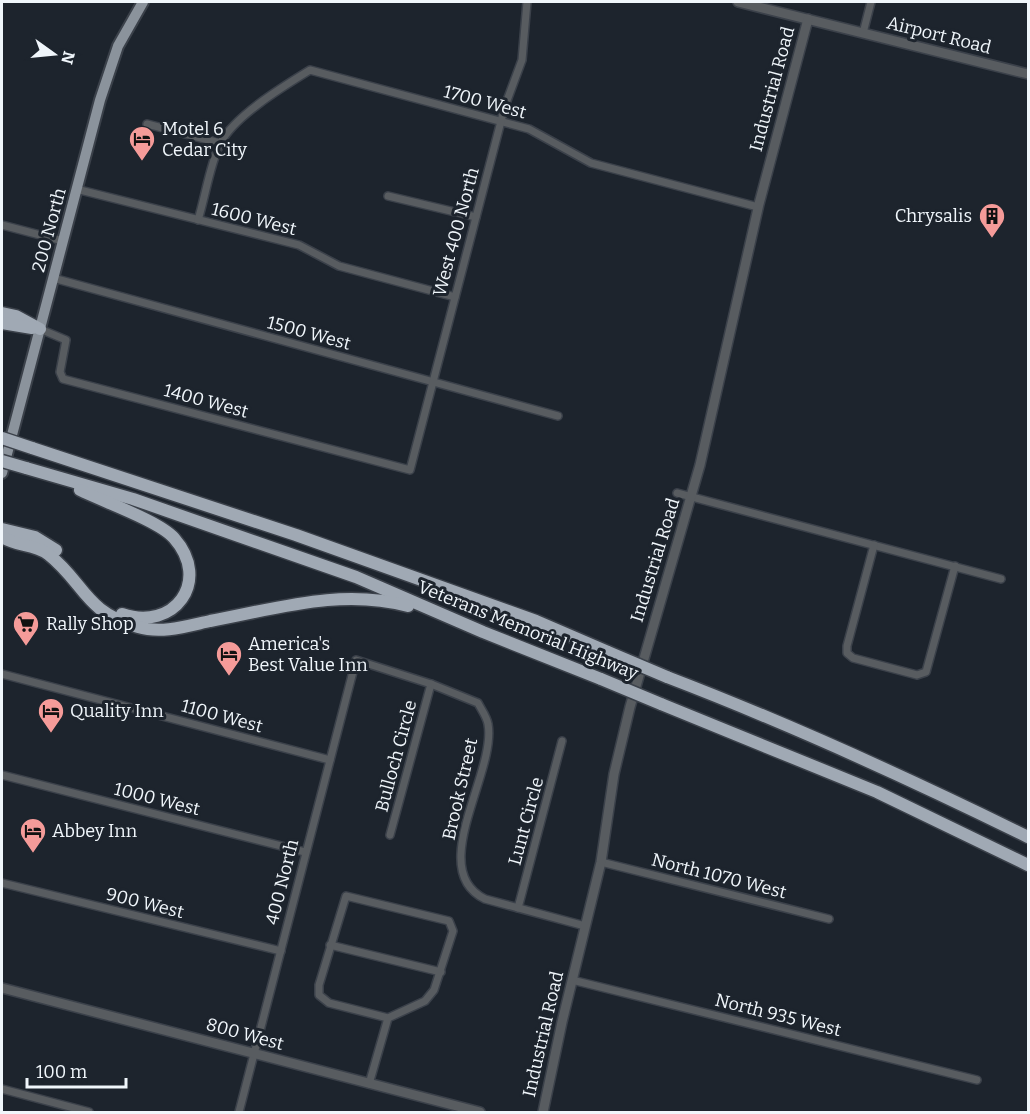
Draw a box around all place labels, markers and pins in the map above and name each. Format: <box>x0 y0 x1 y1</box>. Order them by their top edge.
place label: Motel 6 Cedar City <box>162 118 248 161</box>
hotel icon: Motel 6 Cedar City <box>127 124 157 162</box>
building icon: Chrysalis <box>977 201 1007 239</box>
place label: Chrysalis <box>895 205 972 227</box>
supermarket icon: Rally Shop <box>11 609 41 647</box>
place label: Rally Shop <box>46 613 134 635</box>
place label: America's Best Value Inn <box>248 633 368 676</box>
hotel icon: America's Best Value Inn <box>214 639 244 677</box>
hotel icon: Quality Inn <box>36 696 66 734</box>
place label: Quality Inn <box>70 700 164 722</box>
hotel icon: Abbey Inn <box>18 816 48 854</box>
place label: Abbey Inn <box>52 820 138 842</box>

